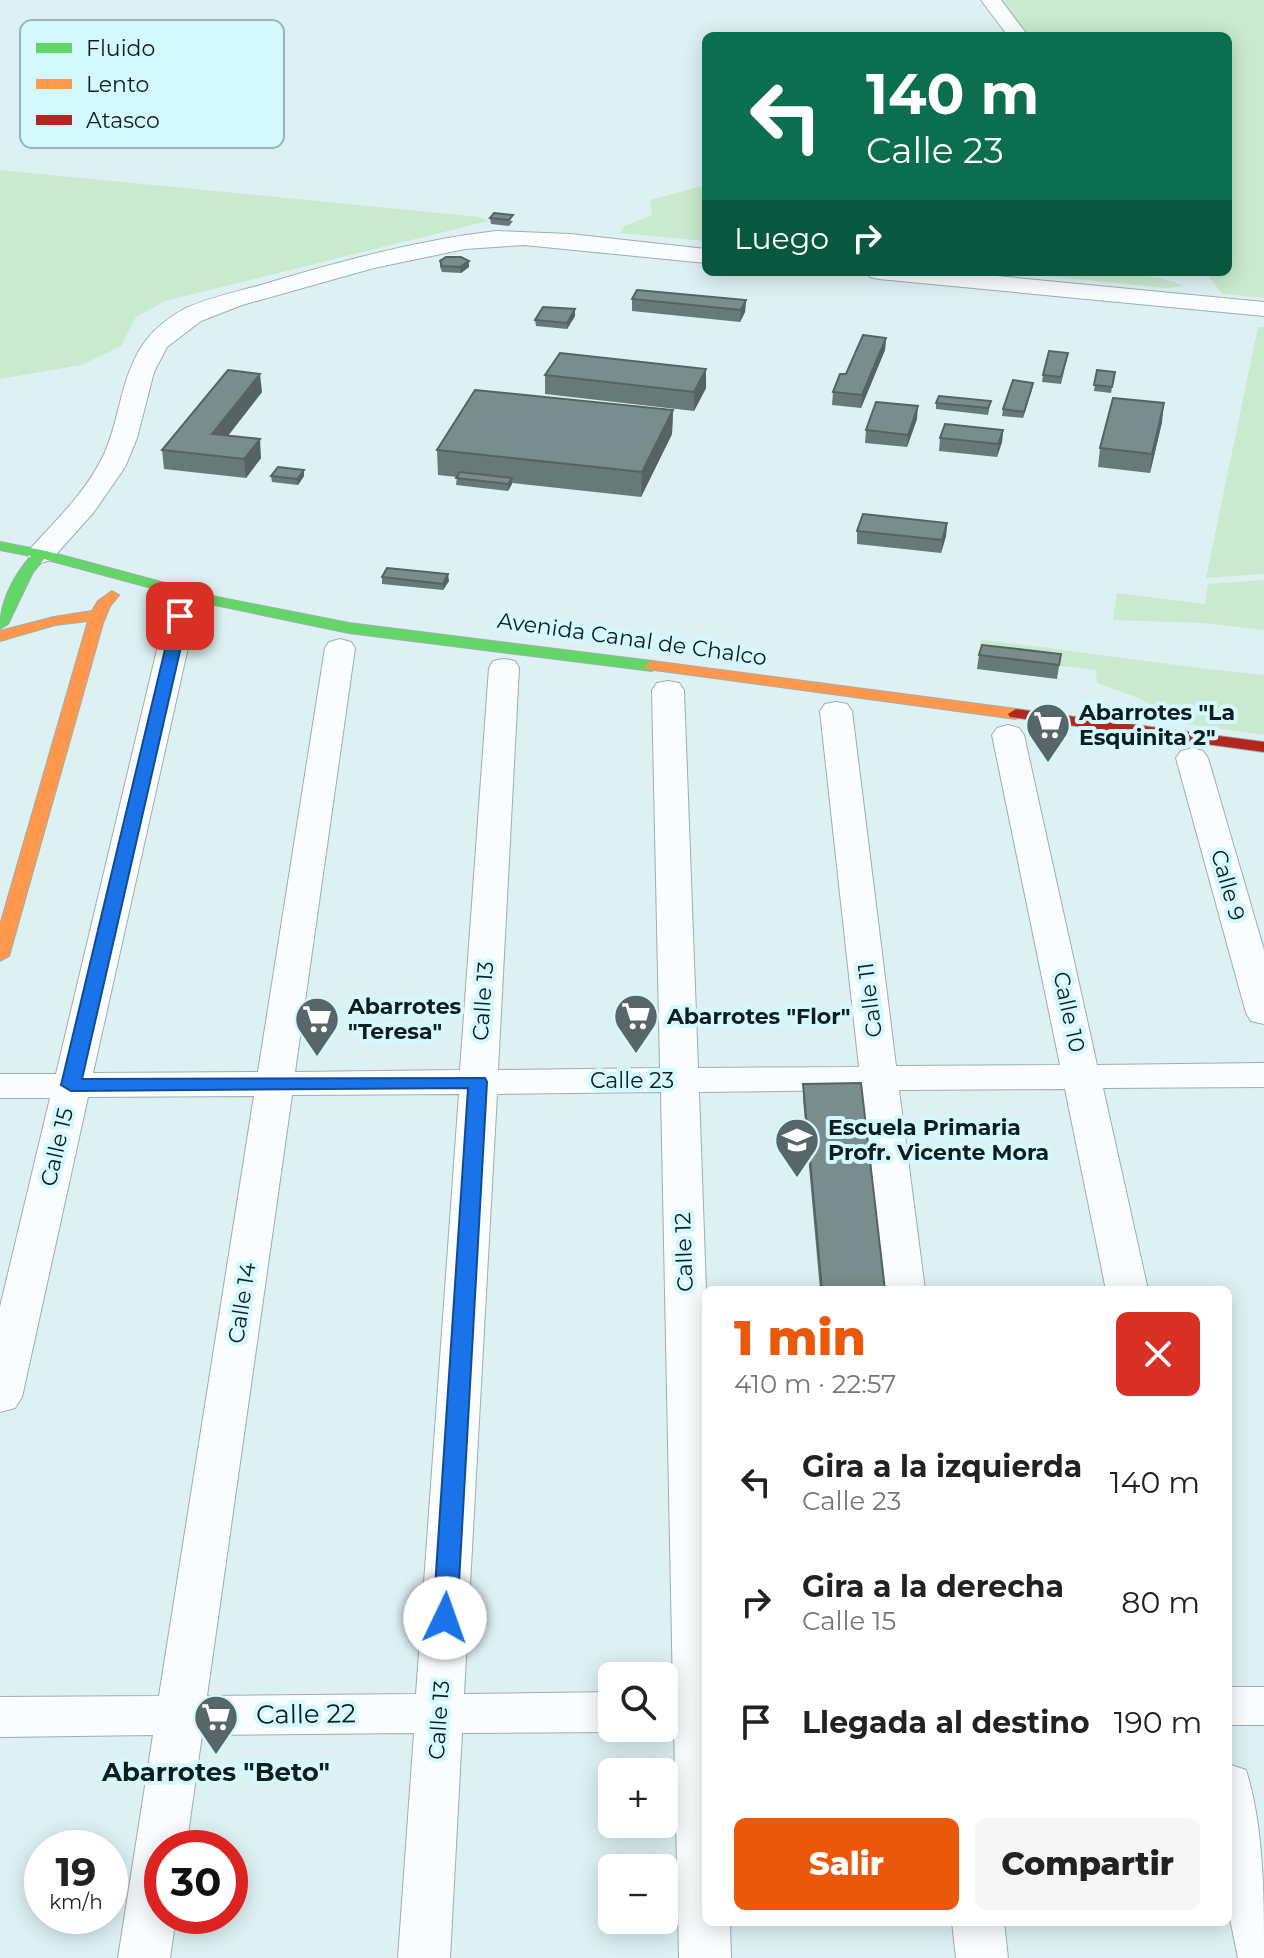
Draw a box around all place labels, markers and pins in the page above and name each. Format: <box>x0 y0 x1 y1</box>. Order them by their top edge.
pin <box>146 582 214 650</box>
place label: Abarrotes "La Esquinita 2" <box>1078 699 1235 751</box>
supermarket icon: Abarrotes "La Esquinita 2" <box>1024 701 1072 764</box>
supermarket icon: Abarrotes "Flor" <box>612 992 660 1055</box>
place label: Abarrotes "Teresa" <box>347 993 462 1045</box>
supermarket icon: Abarrotes "Teresa" <box>293 995 341 1058</box>
place label: Abarrotes "Flor" <box>666 1003 850 1030</box>
place label: Escuela Primaria Profr. Vicente Mora <box>828 1114 1049 1166</box>
school or university icon: Escuela Primaria Profr. Vicente Mora <box>773 1116 821 1179</box>
supermarket icon: Abarrotes "Beto" <box>192 1693 240 1756</box>
place label: Abarrotes "Beto" <box>101 1756 330 1788</box>

